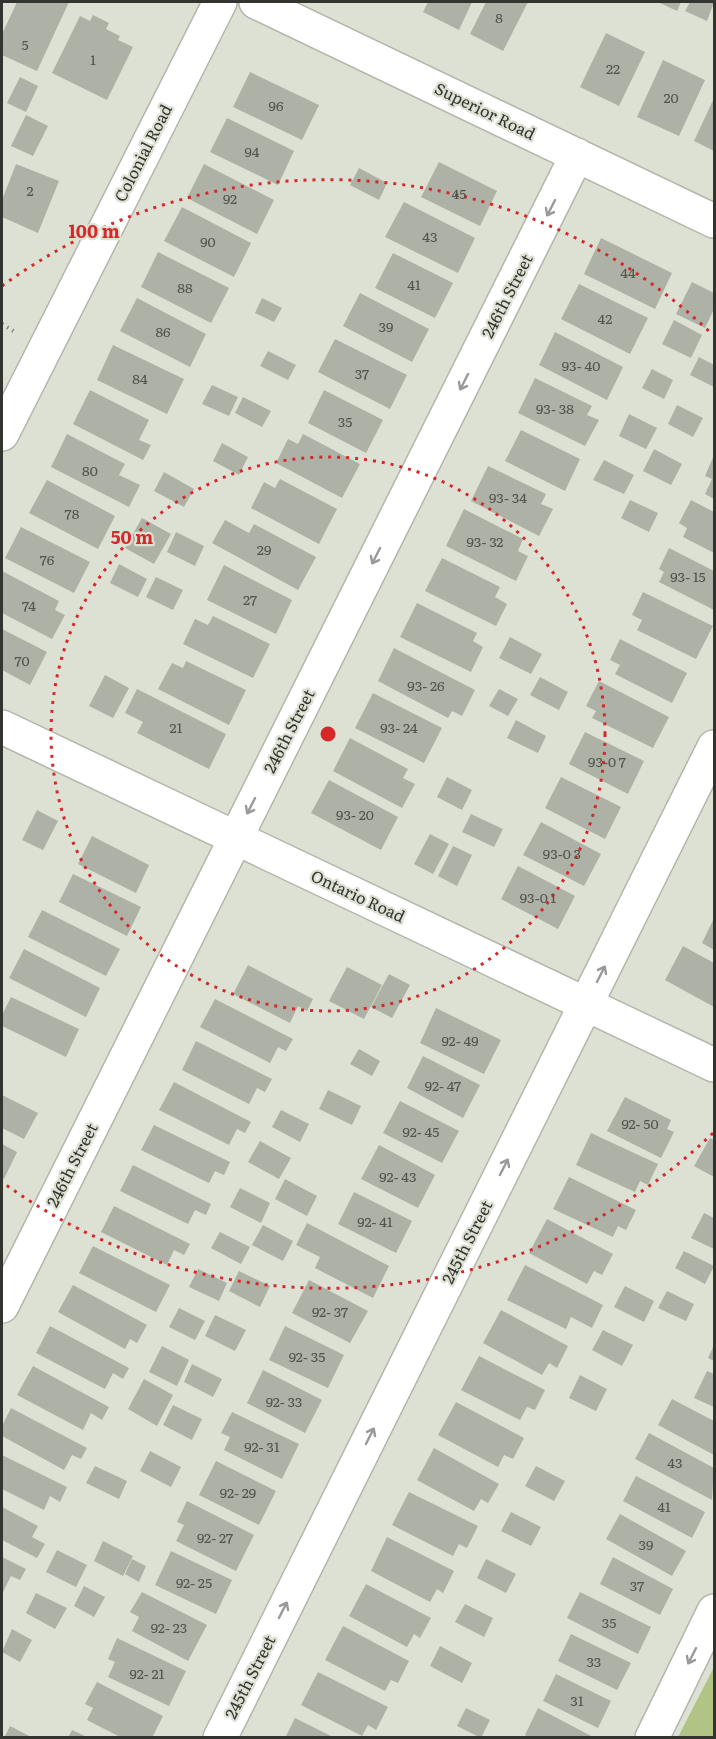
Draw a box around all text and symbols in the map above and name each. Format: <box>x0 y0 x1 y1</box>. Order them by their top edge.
house number: 8 <box>495 7 503 27</box>
house number: 5 <box>21 34 29 54</box>
house number: 1 <box>90 49 96 69</box>
house number: 22 <box>606 58 620 78</box>
street label: Superior Road <box>431 75 540 145</box>
house number: 20 <box>663 87 679 107</box>
house number: 96 <box>269 95 284 115</box>
street label: Colonial Road <box>107 99 177 206</box>
house number: 94 <box>244 141 260 161</box>
house number: 2 <box>26 180 34 200</box>
house number: 45 <box>452 183 466 203</box>
house number: 92 <box>223 188 237 208</box>
one-way arrow <box>545 198 556 216</box>
text: 100 m <box>68 217 120 244</box>
house number: 43 <box>422 226 438 246</box>
house number: 90 <box>200 231 216 251</box>
street label: 246th Street <box>475 249 538 342</box>
house number: 44 <box>620 262 636 282</box>
house number: 41 <box>407 274 421 294</box>
house number: 88 <box>177 277 193 297</box>
house number: 42 <box>598 308 612 328</box>
house number: 39 <box>379 316 393 336</box>
house number: 86 <box>155 321 171 341</box>
house number: 93- 40 <box>562 355 600 375</box>
house number: 37 <box>355 363 369 383</box>
house number: 84 <box>132 368 148 388</box>
one-way arrow <box>457 373 469 391</box>
house number: 93- 38 <box>536 398 574 418</box>
house number: 35 <box>338 411 352 431</box>
house number: 80 <box>82 460 98 480</box>
house number: 93- 34 <box>489 487 527 507</box>
house number: 78 <box>65 503 80 523</box>
text: 50 m <box>111 523 153 550</box>
house number: 93- 32 <box>467 531 503 551</box>
house number: 29 <box>257 539 271 559</box>
one-way arrow <box>370 547 382 565</box>
house number: 76 <box>40 549 55 569</box>
house number: 93- 15 <box>670 566 706 586</box>
house number: 27 <box>243 589 257 609</box>
house number: 74 <box>22 595 36 615</box>
house number: 70 <box>14 650 30 670</box>
house number: 93- 26 <box>407 675 445 695</box>
street label: 246th Street <box>257 684 320 777</box>
house number: 21 <box>170 717 183 737</box>
house number: 93- 24 <box>380 717 418 737</box>
centre of rings <box>318 724 338 744</box>
house number: 93-0 7 <box>588 751 626 771</box>
one-way arrow <box>245 797 257 815</box>
house number: 93- 20 <box>336 804 374 824</box>
house number: 93-0 3 <box>543 843 581 863</box>
street label: Ontario Road <box>307 863 410 927</box>
house number: 93-0 1 <box>520 887 557 907</box>
one-way arrow <box>595 965 607 983</box>
house number: 92- 49 <box>441 1030 479 1050</box>
house number: 92- 47 <box>425 1075 461 1095</box>
house number: 92- 50 <box>621 1113 659 1133</box>
street label: 246th Street <box>40 1118 103 1211</box>
house number: 92- 45 <box>403 1121 439 1141</box>
one-way arrow <box>499 1158 511 1176</box>
house number: 92- 43 <box>379 1166 417 1186</box>
street label: 245th Street <box>435 1195 498 1288</box>
house number: 92- 41 <box>357 1211 393 1231</box>
house number: 92- 37 <box>312 1301 348 1321</box>
house number: 92- 35 <box>289 1346 325 1366</box>
house number: 92- 33 <box>266 1391 302 1411</box>
one-way arrow <box>365 1427 377 1445</box>
house number: 92- 31 <box>244 1436 280 1456</box>
house number: 43 <box>667 1452 683 1472</box>
house number: 92- 29 <box>220 1482 256 1502</box>
house number: 41 <box>657 1496 671 1516</box>
house number: 92- 27 <box>197 1527 233 1547</box>
house number: 39 <box>639 1534 653 1554</box>
house number: 92- 25 <box>176 1572 212 1592</box>
house number: 37 <box>630 1575 644 1595</box>
one-way arrow <box>278 1601 290 1619</box>
house number: 35 <box>602 1612 616 1632</box>
house number: 92- 23 <box>151 1617 187 1637</box>
street label: 245th Street <box>218 1630 281 1723</box>
one-way arrow <box>686 1647 698 1664</box>
house number: 33 <box>587 1651 601 1671</box>
house number: 92- 21 <box>130 1663 165 1683</box>
house number: 31 <box>570 1690 584 1710</box>

